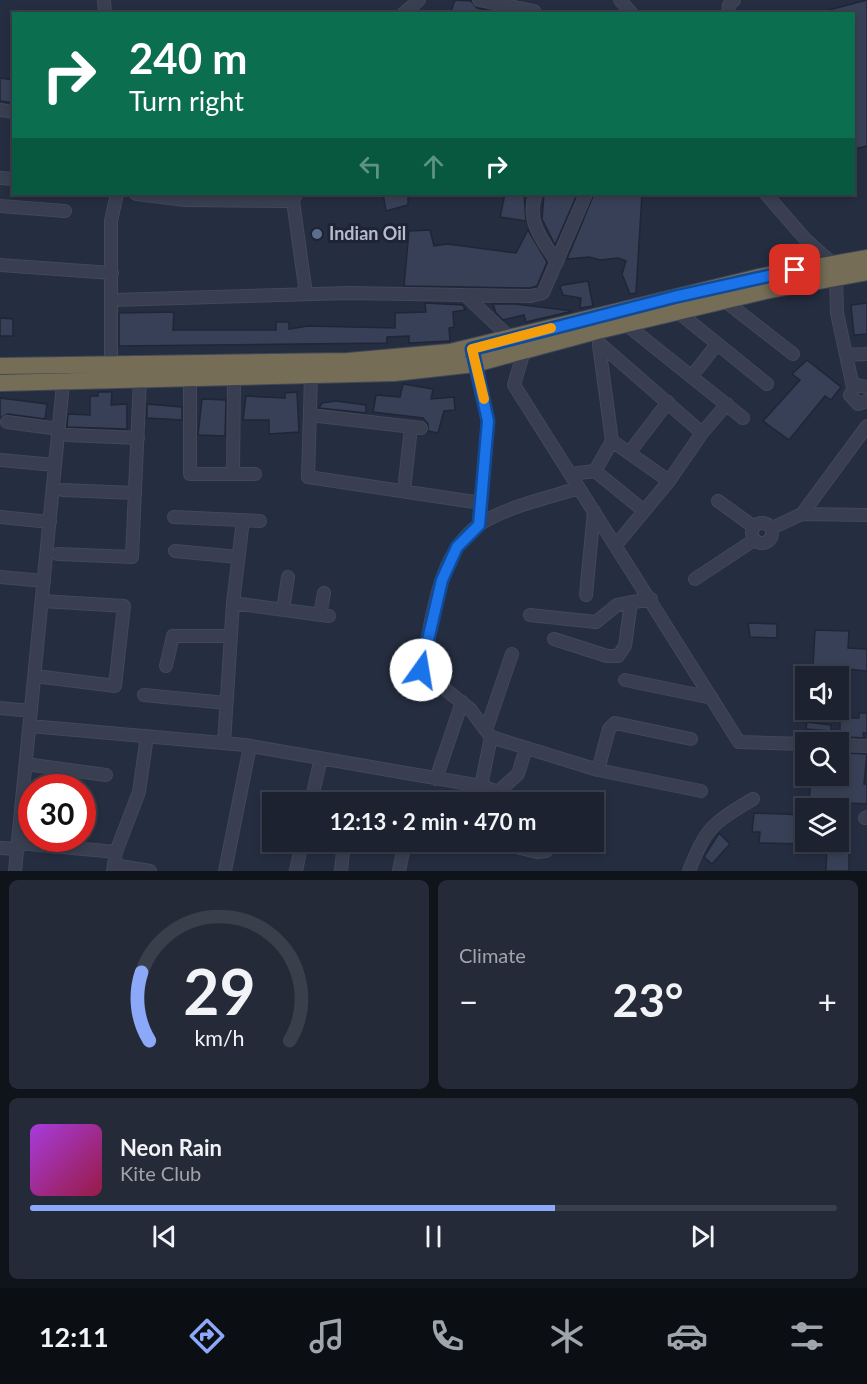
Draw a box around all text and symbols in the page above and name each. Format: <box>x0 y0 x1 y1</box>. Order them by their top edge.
text: 240 m <box>129 33 247 83</box>
icon: right <box>30 36 108 114</box>
text: Turn right <box>129 84 244 117</box>
icon: left <box>354 150 387 183</box>
icon: ahead <box>417 150 450 183</box>
icon: right <box>480 150 513 183</box>
place label: Indian Oil <box>329 222 406 244</box>
marker: Indian Oil <box>310 227 324 241</box>
pin <box>769 244 820 295</box>
icon: arrive <box>778 253 811 286</box>
position arrow <box>389 638 453 702</box>
map controls <box>795 666 849 852</box>
button: sound <box>795 666 849 720</box>
button: search <box>795 732 849 786</box>
speed limit sign: 30 <box>18 774 96 852</box>
button: layers <box>795 798 849 852</box>
text: 12:13 · 2 min · 470 m <box>330 808 536 835</box>
text: Climate <box>459 943 526 967</box>
text: 29 <box>183 953 255 1028</box>
text: 23° <box>613 973 683 1027</box>
text: − <box>459 981 478 1021</box>
text: + <box>818 981 837 1021</box>
text: km/h <box>194 1026 244 1052</box>
text: Neon Rain <box>120 1134 222 1161</box>
text: Kite Club <box>120 1161 201 1185</box>
icon: previous <box>148 1220 181 1253</box>
icon: pause <box>417 1220 450 1253</box>
icon: next <box>686 1220 719 1253</box>
icon: directions <box>186 1315 228 1357</box>
icon: music <box>306 1315 348 1357</box>
icon: phone <box>426 1315 468 1357</box>
icon: climate <box>546 1315 588 1357</box>
icon: car <box>666 1315 708 1357</box>
icon: filters <box>786 1315 828 1357</box>
text: 12:11 <box>39 1320 109 1353</box>

